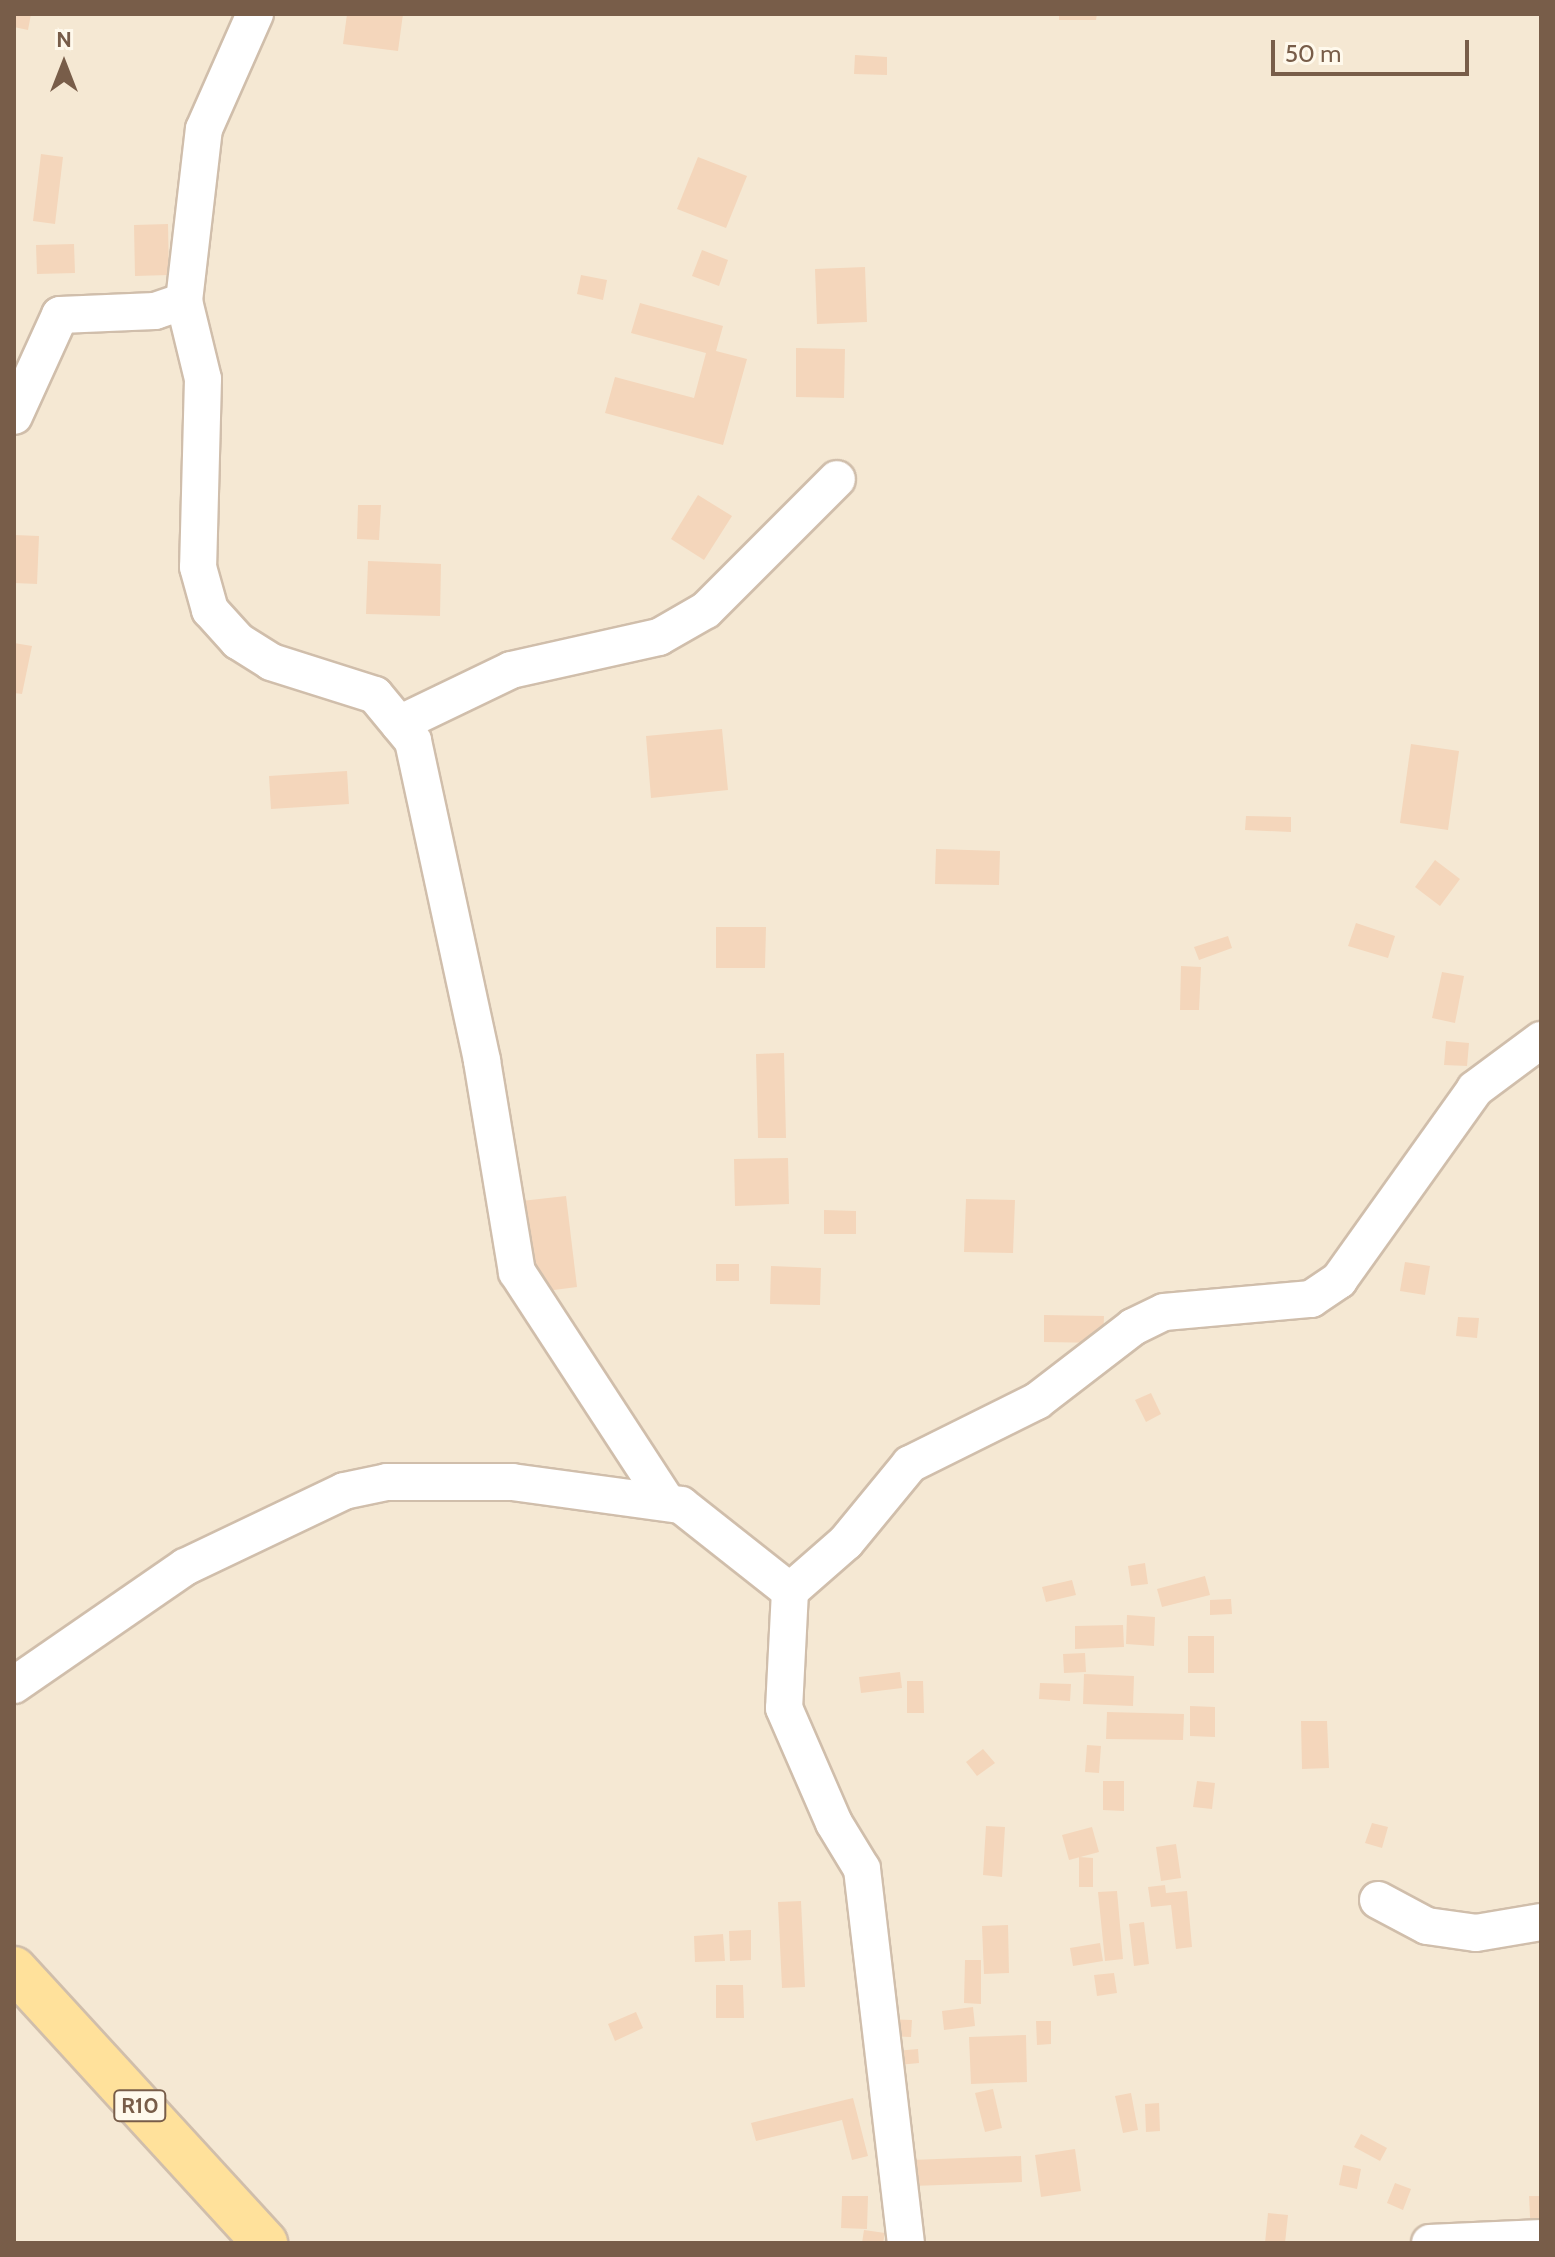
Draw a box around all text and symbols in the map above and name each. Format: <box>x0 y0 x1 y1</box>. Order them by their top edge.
north arrow <box>24 24 104 104</box>
scale bar <box>1275 24 1473 74</box>
text: N <box>56 26 72 53</box>
text: 50 m <box>1285 39 1341 68</box>
road number: R10 <box>112 2088 168 2124</box>

